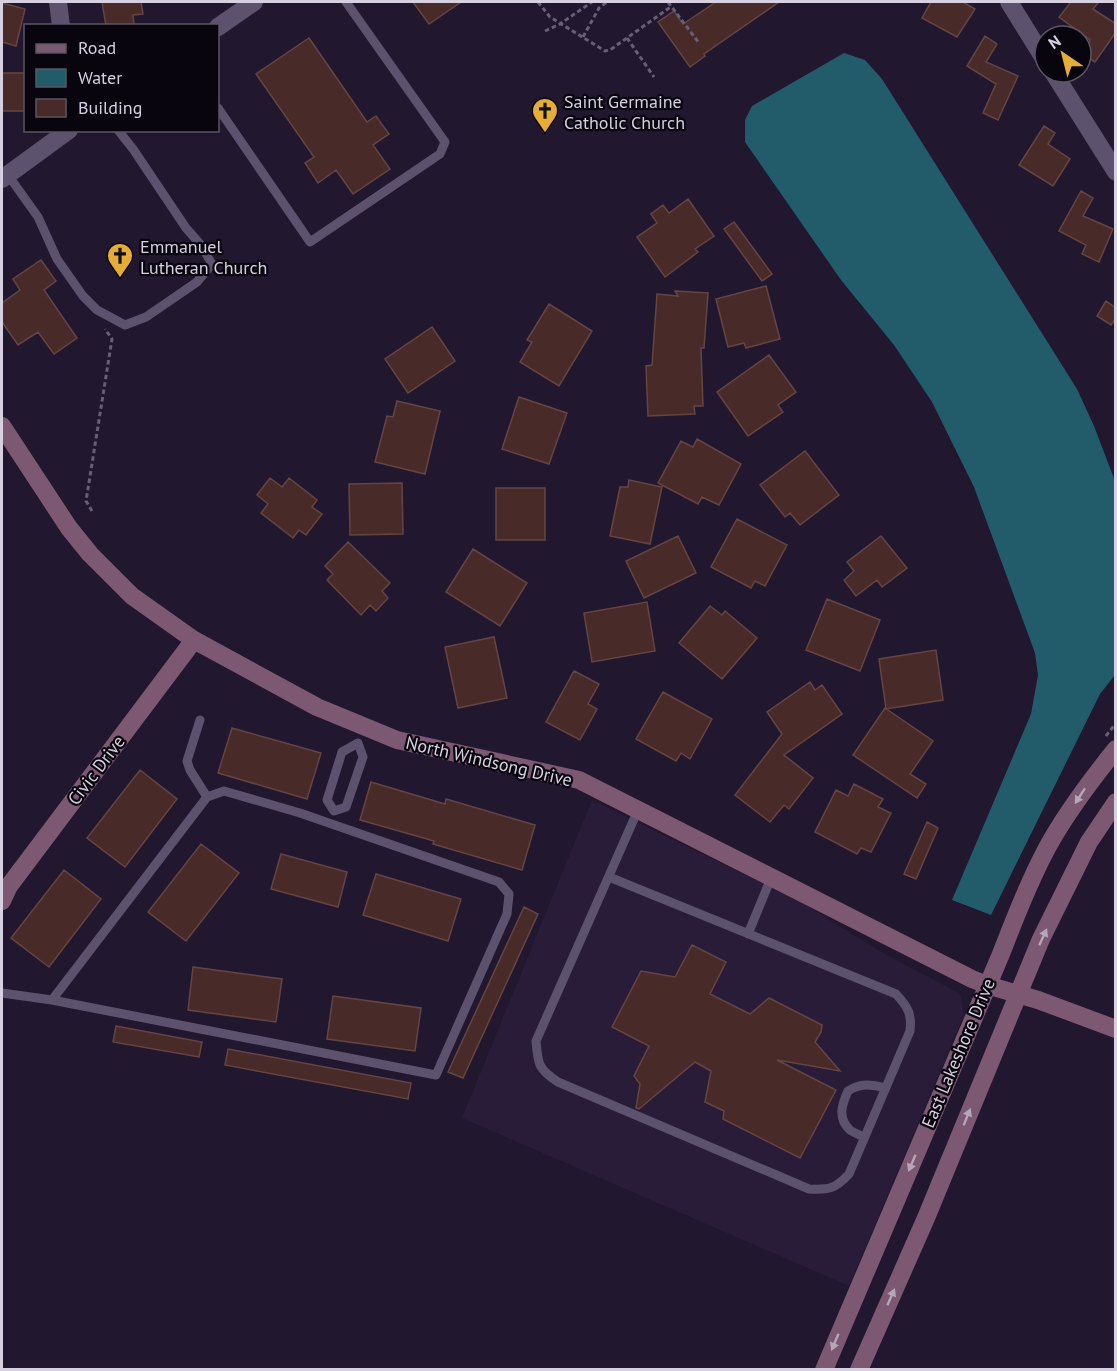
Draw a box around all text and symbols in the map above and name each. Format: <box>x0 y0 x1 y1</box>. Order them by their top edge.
legend <box>24 24 219 132</box>
north arrow <box>1033 24 1093 84</box>
text: N <box>1044 31 1064 53</box>
text: Road <box>78 36 116 59</box>
text: Water <box>78 66 122 89</box>
place label: Saint Germaine Catholic Church <box>564 90 685 134</box>
text: Building <box>78 96 142 119</box>
church icon: Saint Germaine Catholic Church <box>530 96 560 134</box>
place label: Emmanuel Lutheran Church <box>140 235 267 279</box>
church icon: Emmanuel Lutheran Church <box>105 241 135 279</box>
street label: Civic Drive <box>62 731 130 809</box>
street label: North Windsong Drive <box>404 731 574 791</box>
one-way arrow <box>1075 787 1086 804</box>
one-way arrow <box>1038 929 1047 946</box>
street label: East Lakeshore Drive <box>916 975 1000 1131</box>
one-way arrow <box>962 1108 972 1126</box>
one-way arrow <box>907 1154 916 1172</box>
one-way arrow <box>886 1287 896 1305</box>
one-way arrow <box>830 1334 840 1352</box>

